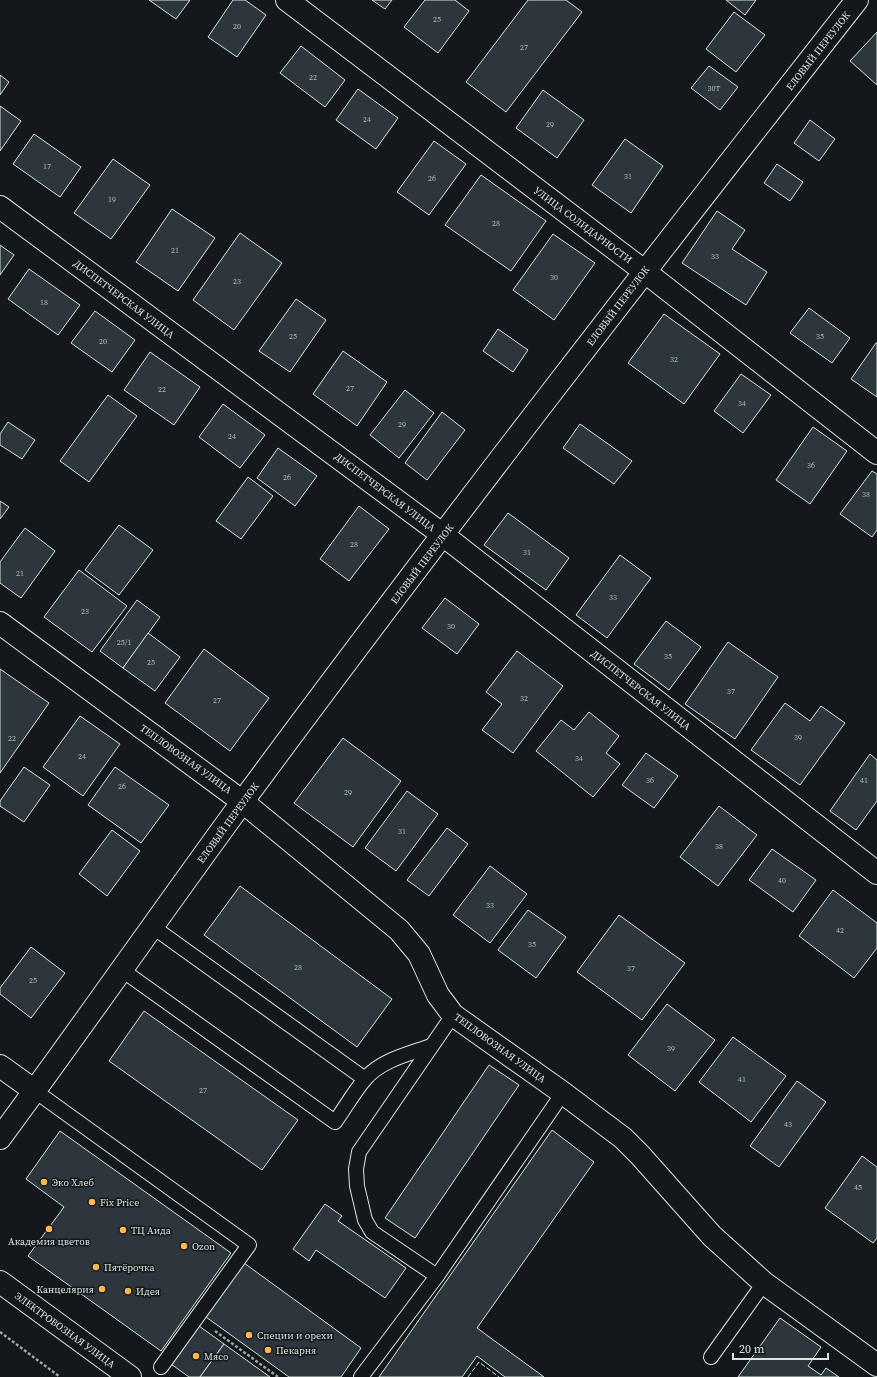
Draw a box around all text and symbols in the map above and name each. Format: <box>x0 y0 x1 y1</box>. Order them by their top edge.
street label: ЕЛОВЫЙ ПЕРЕУЛОК <box>783 9 853 93</box>
house number: 25 <box>433 14 441 25</box>
house number: 20 <box>233 21 241 32</box>
house number: 27 <box>520 42 528 53</box>
house number: 22 <box>309 72 317 83</box>
house number: 30Т <box>708 83 721 94</box>
house number: 24 <box>363 114 371 125</box>
house number: 29 <box>546 119 554 130</box>
house number: 17 <box>43 161 51 172</box>
house number: 31 <box>624 171 632 182</box>
house number: 26 <box>428 173 436 184</box>
street label: УЛИЦА СОЛИДАРНОСТИ <box>531 184 635 266</box>
house number: 19 <box>108 194 116 205</box>
house number: 28 <box>492 218 500 229</box>
house number: 21 <box>171 245 179 256</box>
house number: 33 <box>711 251 719 262</box>
street label: ДИСПЕТЧЕРСКАЯ УЛИЦА <box>71 257 177 341</box>
street label: ЕЛОВЫЙ ПЕРЕУЛОК <box>584 263 653 348</box>
house number: 30 <box>550 272 558 283</box>
house number: 23 <box>233 276 241 287</box>
house number: 18 <box>40 297 48 308</box>
house number: 25 <box>289 331 297 342</box>
house number: 35 <box>816 331 824 342</box>
house number: 20 <box>99 336 107 347</box>
house number: 32 <box>670 354 678 365</box>
house number: 27 <box>346 383 354 394</box>
house number: 22 <box>158 384 166 395</box>
house number: 34 <box>738 398 746 409</box>
house number: 29 <box>398 419 406 430</box>
house number: 24 <box>228 431 236 442</box>
street label: ДИСПЕТЧЕРСКАЯ УЛИЦА <box>332 450 438 534</box>
house number: 36 <box>807 460 815 471</box>
house number: 26 <box>283 472 291 483</box>
house number: 38 <box>862 489 870 500</box>
street label: ЕЛОВЫЙ ПЕРЕУЛОК <box>388 521 457 606</box>
house number: 28 <box>350 539 358 550</box>
house number: 31 <box>523 547 531 558</box>
house number: 21 <box>16 568 24 579</box>
house number: 33 <box>609 592 617 603</box>
house number: 23 <box>81 606 89 617</box>
house number: 30 <box>447 621 455 632</box>
house number: 25/1 <box>117 637 131 648</box>
street label: ДИСПЕТЧЕРСКАЯ УЛИЦА <box>589 647 694 733</box>
house number: 35 <box>664 651 672 662</box>
house number: 25 <box>147 657 155 668</box>
house number: 37 <box>727 686 735 697</box>
house number: 32 <box>520 693 528 704</box>
house number: 27 <box>213 695 221 706</box>
street label: ТЕПЛОВОЗНАЯ УЛИЦА <box>138 721 235 797</box>
house number: 39 <box>794 732 802 743</box>
house number: 22 <box>8 733 16 744</box>
house number: 24 <box>78 751 86 762</box>
house number: 34 <box>575 753 583 764</box>
house number: 36 <box>646 775 654 786</box>
house number: 41 <box>860 775 868 786</box>
street label: ЕЛОВЫЙ ПЕРЕУЛОК <box>194 780 262 866</box>
house number: 26 <box>118 781 126 792</box>
house number: 29 <box>344 787 352 798</box>
house number: 31 <box>398 826 406 837</box>
house number: 38 <box>715 841 723 852</box>
house number: 40 <box>778 875 786 886</box>
house number: 33 <box>486 900 494 911</box>
house number: 42 <box>836 925 844 936</box>
house number: 35 <box>528 939 536 950</box>
house number: 28 <box>294 962 302 973</box>
house number: 37 <box>627 963 635 974</box>
house number: 25 <box>29 975 37 986</box>
street label: ТЕПЛОВОЗНАЯ УЛИЦА <box>452 1010 549 1086</box>
house number: 39 <box>667 1043 675 1054</box>
house number: 41 <box>738 1074 746 1085</box>
house number: 27 <box>199 1085 207 1096</box>
house number: 43 <box>784 1119 792 1130</box>
place label: Эко Хлеб <box>52 1176 94 1189</box>
marker: Эко Хлеб <box>39 1177 49 1187</box>
house number: 45 <box>854 1182 862 1193</box>
place label: Fix Price <box>100 1196 139 1209</box>
marker: Fix Price <box>87 1197 97 1207</box>
marker: Академия цветов <box>44 1224 54 1234</box>
place label: ТЦ Аида <box>131 1224 172 1237</box>
marker: ТЦ Аида <box>118 1225 128 1235</box>
place label: Академия цветов <box>8 1235 90 1248</box>
place label: Ozon <box>192 1240 215 1253</box>
marker: Ozon <box>179 1241 189 1251</box>
place label: Пятёрочка <box>104 1261 155 1274</box>
marker: Пятёрочка <box>91 1262 101 1272</box>
place label: Канцелярия <box>36 1283 94 1296</box>
marker: Канцелярия <box>97 1284 107 1294</box>
place label: Идея <box>136 1285 160 1298</box>
marker: Идея <box>123 1286 133 1296</box>
street label: ЭЛЕКТРОВОЗНАЯ УЛИЦА <box>12 1289 118 1371</box>
place label: Cпеции и орехи <box>257 1329 333 1342</box>
marker: Cпеции и орехи <box>244 1330 254 1340</box>
scale bar <box>733 1335 828 1361</box>
text: 20 m <box>739 1341 765 1357</box>
place label: Пекарня <box>276 1344 316 1357</box>
marker: Пекарня <box>263 1345 273 1355</box>
place label: Мясо <box>204 1350 229 1363</box>
marker: Мясо <box>191 1351 201 1361</box>

